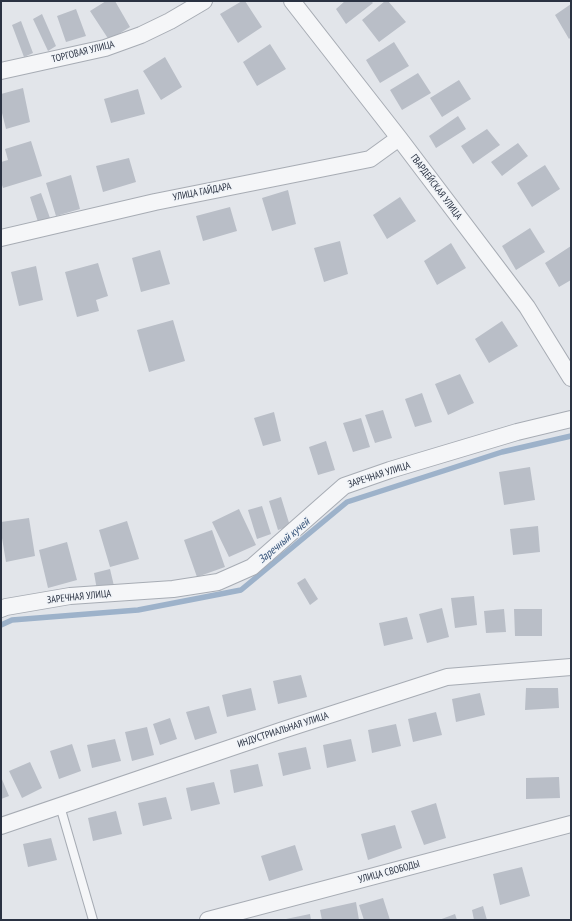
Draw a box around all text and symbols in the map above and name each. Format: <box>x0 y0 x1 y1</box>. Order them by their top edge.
street label: ТОРГОВАЯ УЛИЦА <box>50 38 116 66</box>
street label: ГВАРДЕЙСКАЯ УЛИЦА <box>408 152 464 222</box>
street label: УЛИЦА ГАЙДАРА <box>172 180 232 204</box>
street label: ЗАРЕЧНАЯ УЛИЦА <box>346 459 412 491</box>
water label: Заречный кучей <box>256 516 312 566</box>
street label: ЗАРЕЧНАЯ УЛИЦА <box>46 588 112 606</box>
street label: ИНДУСТРИАЛЬНАЯ УЛИЦА <box>236 710 330 750</box>
street label: УЛИЦА СВОБОДЫ <box>357 858 421 886</box>

